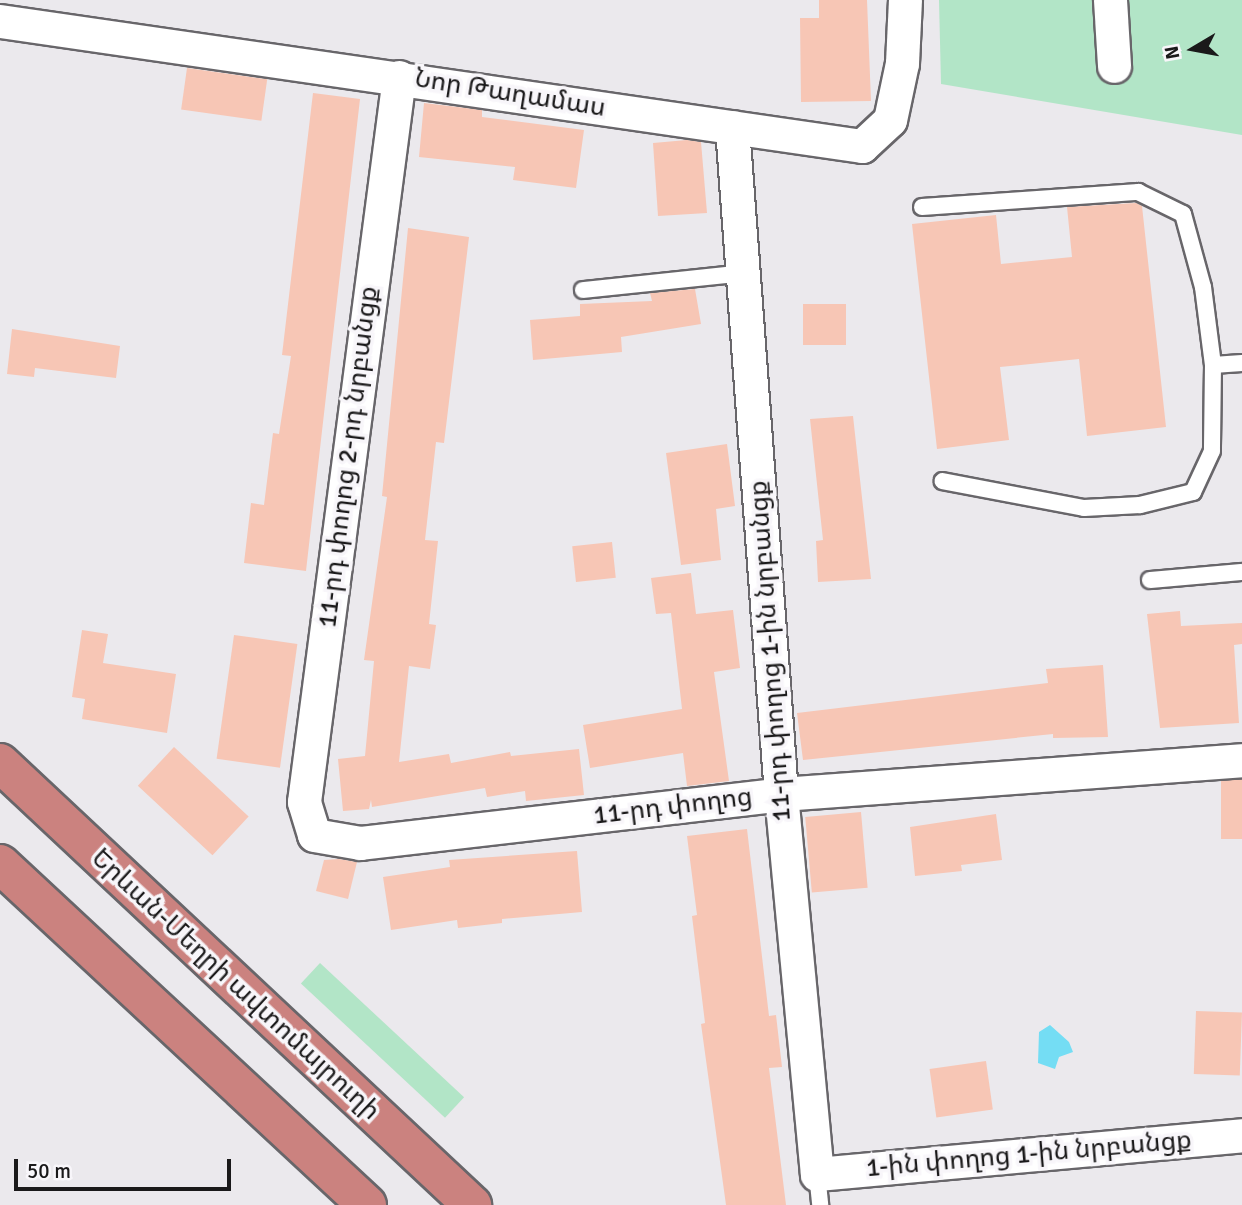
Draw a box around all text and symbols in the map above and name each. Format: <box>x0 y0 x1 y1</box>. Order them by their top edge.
north arrow <box>1158 14 1228 84</box>
text: N <box>1159 44 1185 61</box>
street label: Նոր Թաղամաս <box>412 64 608 124</box>
street label: 11-րդ փողոց 2-րդ նրբանցք <box>313 284 385 630</box>
street label: 11-րդ փողոց 1-ին նրբանցք <box>744 479 798 823</box>
street label: 11-րդ փողոց <box>592 782 754 832</box>
street label: Երևան-Մեղրի ավտոմայրուղի <box>84 843 386 1127</box>
street label: 1-ին փողոց 1-ին նրբանցք <box>865 1125 1193 1185</box>
scale bar <box>18 1146 234 1190</box>
text: 50 m <box>27 1158 71 1184</box>

